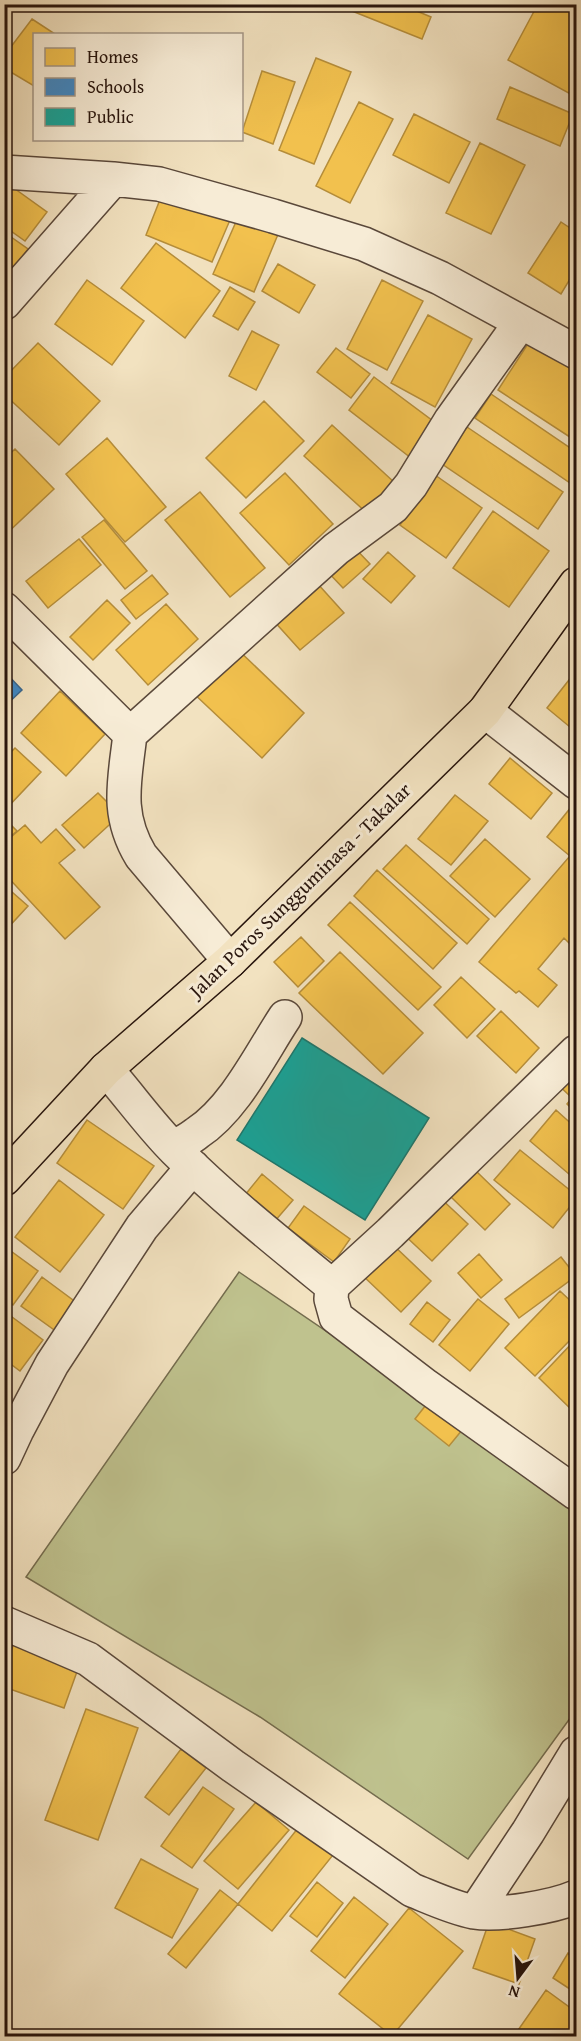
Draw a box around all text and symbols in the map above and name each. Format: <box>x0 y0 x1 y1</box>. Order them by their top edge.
legend <box>33 33 243 141</box>
text: Homes <box>87 43 138 70</box>
text: Schools <box>87 73 144 100</box>
text: Public <box>87 103 134 130</box>
street label: Jalan Poros Sungguminasa - Takalar <box>180 775 417 1006</box>
north arrow <box>488 1948 548 2008</box>
text: N <box>505 1979 522 2005</box>

